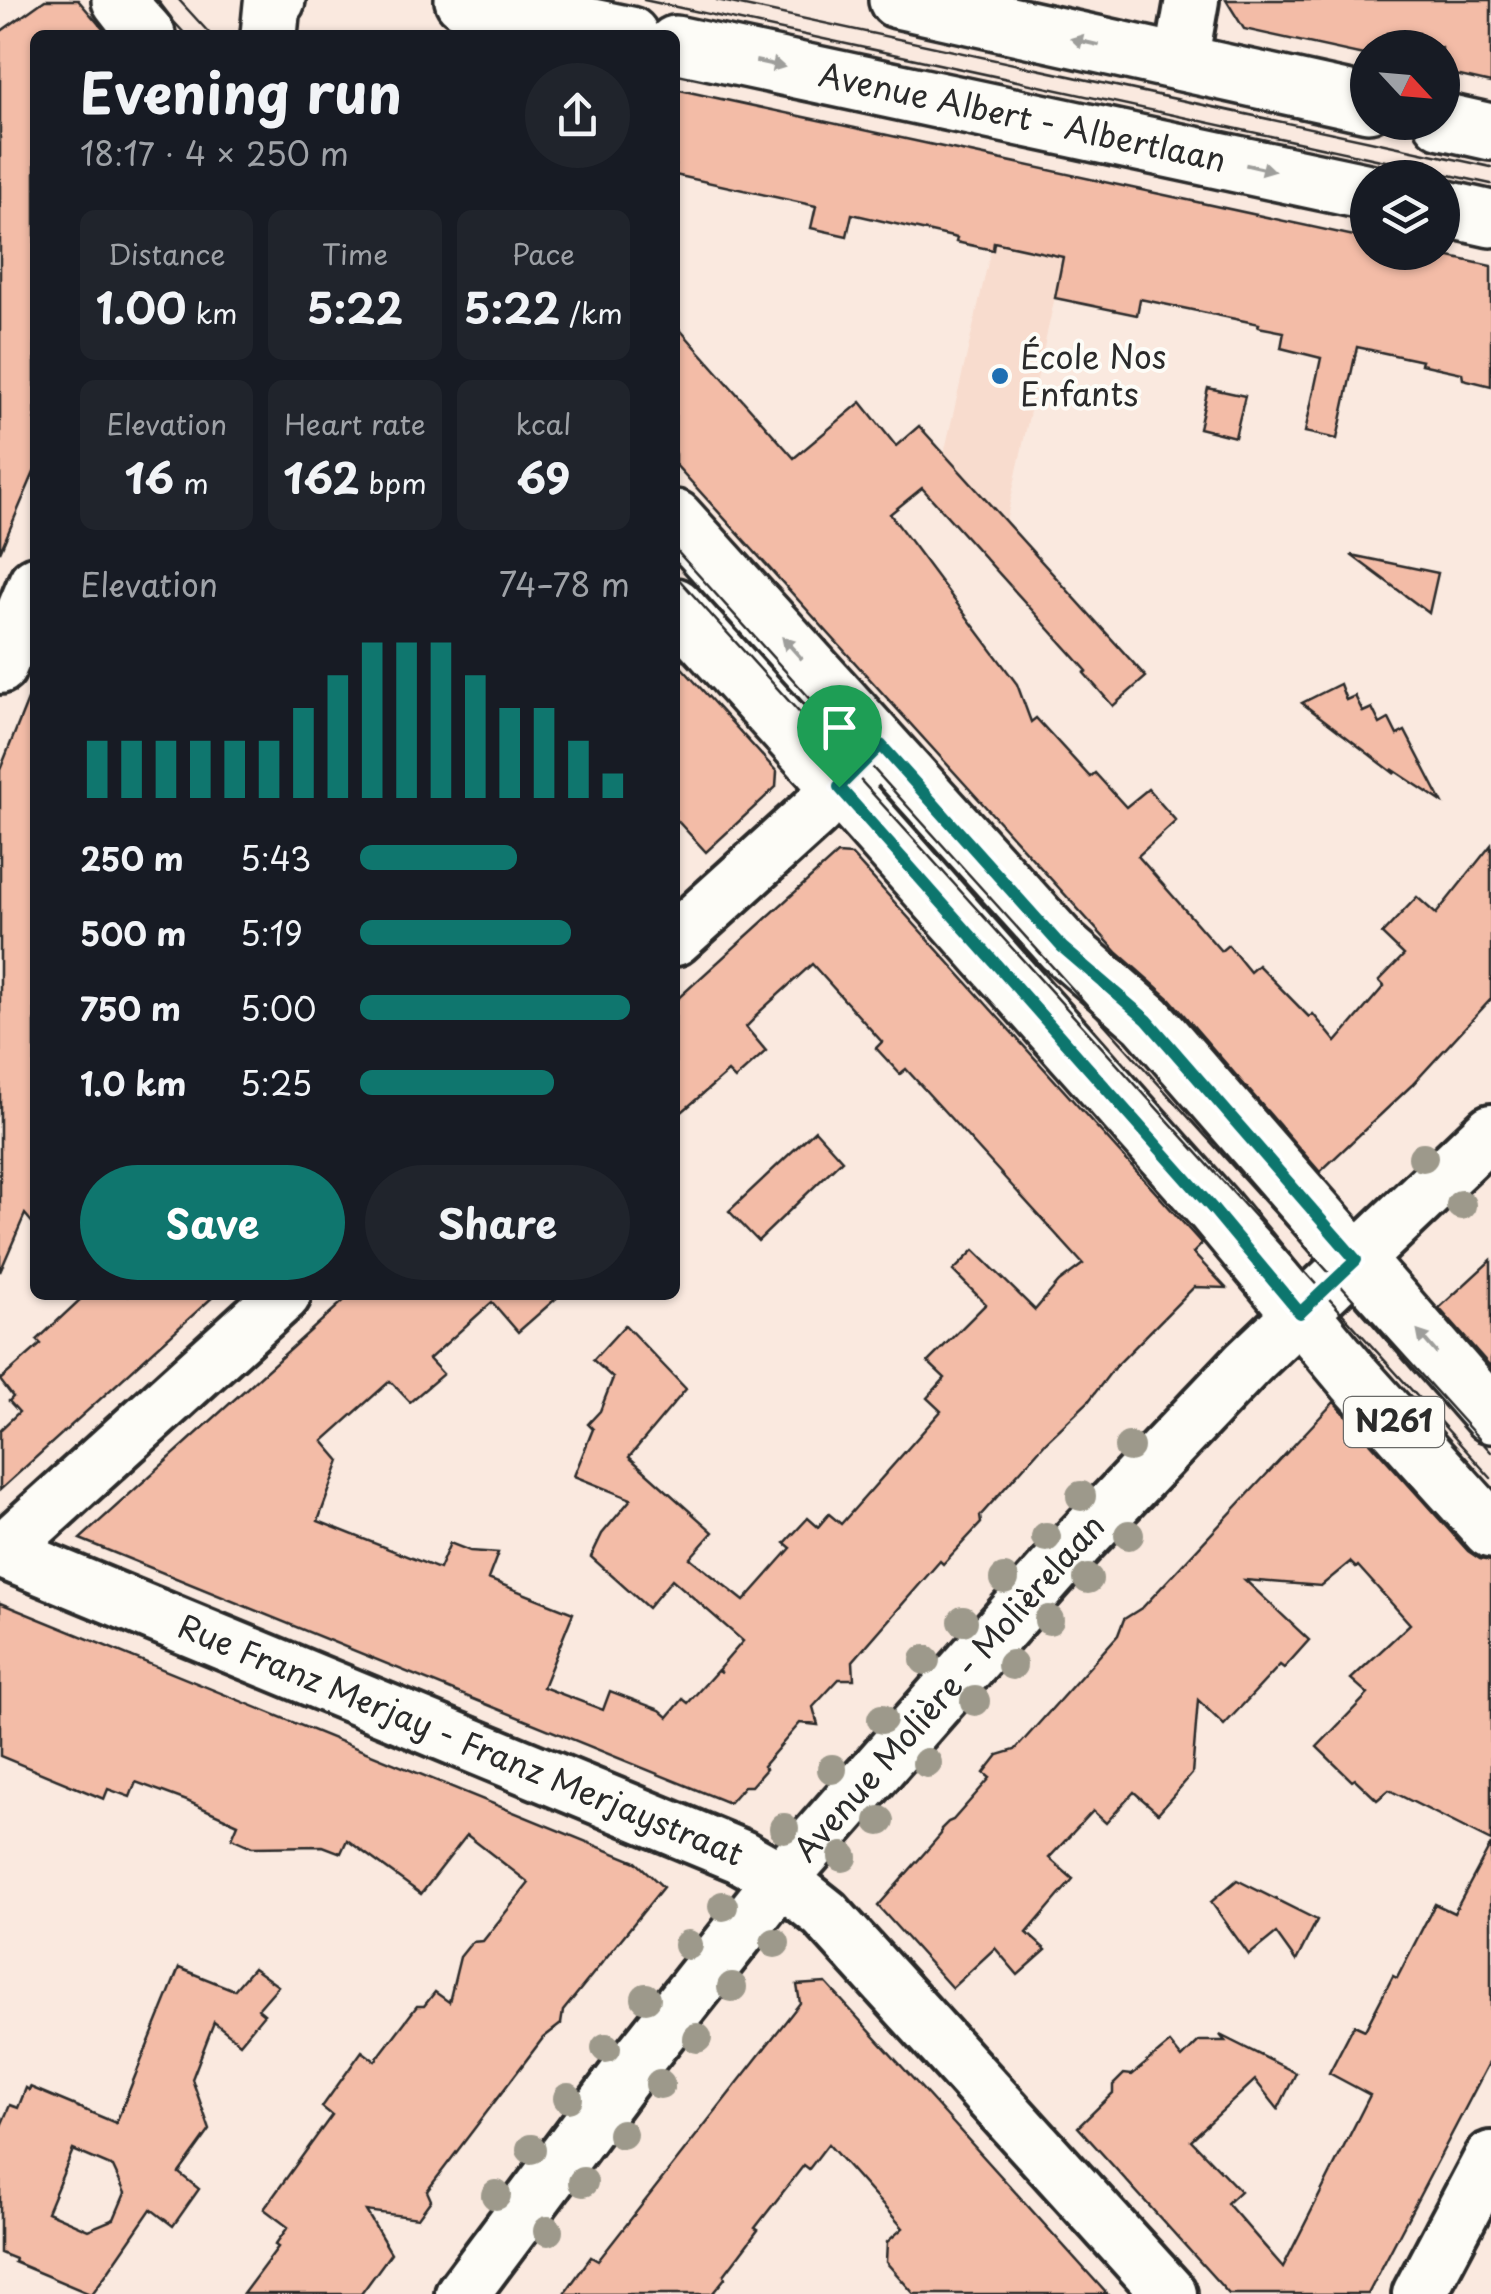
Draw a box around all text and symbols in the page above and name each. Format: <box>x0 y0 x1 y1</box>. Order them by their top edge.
north arrow <box>1350 30 1460 140</box>
map controls <box>1350 30 1460 270</box>
one-way arrow <box>1069 34 1100 49</box>
street label: Avenue Albert - Albertlaan <box>815 49 1231 183</box>
text: Evening run <box>80 50 402 133</box>
one-way arrow <box>755 57 786 73</box>
button: share <box>525 63 630 168</box>
text: 18:17 · 4 × 250 m <box>80 129 349 177</box>
one-way arrow <box>1245 160 1276 176</box>
button: layers <box>1350 160 1460 270</box>
text: Distance <box>108 232 225 275</box>
text: Time <box>322 232 388 275</box>
text: Pace <box>512 232 575 275</box>
text: 1.00 <box>96 275 186 338</box>
text: 5:22 <box>307 275 403 338</box>
text: 5:22 <box>464 275 560 338</box>
text: km <box>186 291 238 334</box>
text: /km <box>560 291 623 334</box>
place label: École Nos Enfants <box>1020 332 1166 417</box>
marker: École Nos Enfants <box>989 365 1011 387</box>
text: Elevation <box>106 402 227 445</box>
text: Heart rate <box>284 402 426 445</box>
text: kcal <box>515 402 571 445</box>
text: 16 <box>125 445 174 508</box>
text: 162 <box>283 445 359 508</box>
text: 69 <box>516 445 570 508</box>
text: m <box>174 461 209 504</box>
text: bpm <box>359 461 427 504</box>
text: Elevation <box>80 560 218 608</box>
text: 74–78 m <box>499 560 630 608</box>
one-way arrow <box>782 636 804 661</box>
pin <box>797 685 882 788</box>
icon: arrive <box>812 700 867 755</box>
text: 250 m <box>80 834 184 882</box>
text: 5:43 <box>240 834 311 882</box>
text: 500 m <box>80 909 186 957</box>
text: 5:19 <box>240 909 303 957</box>
text: 750 m <box>80 984 181 1032</box>
text: 5:00 <box>240 984 317 1032</box>
text: 1.0 km <box>80 1059 186 1107</box>
text: 5:25 <box>240 1059 312 1107</box>
button: Save <box>80 1165 345 1280</box>
button: Share <box>365 1165 630 1280</box>
one-way arrow <box>1416 1330 1438 1355</box>
road number: N261 <box>1344 1397 1444 1447</box>
street label: Avenue Molière - Molièrelaan <box>781 1502 1115 1871</box>
street label: Rue Franz Merjay - Franz Merjaystraat <box>171 1601 751 1877</box>

